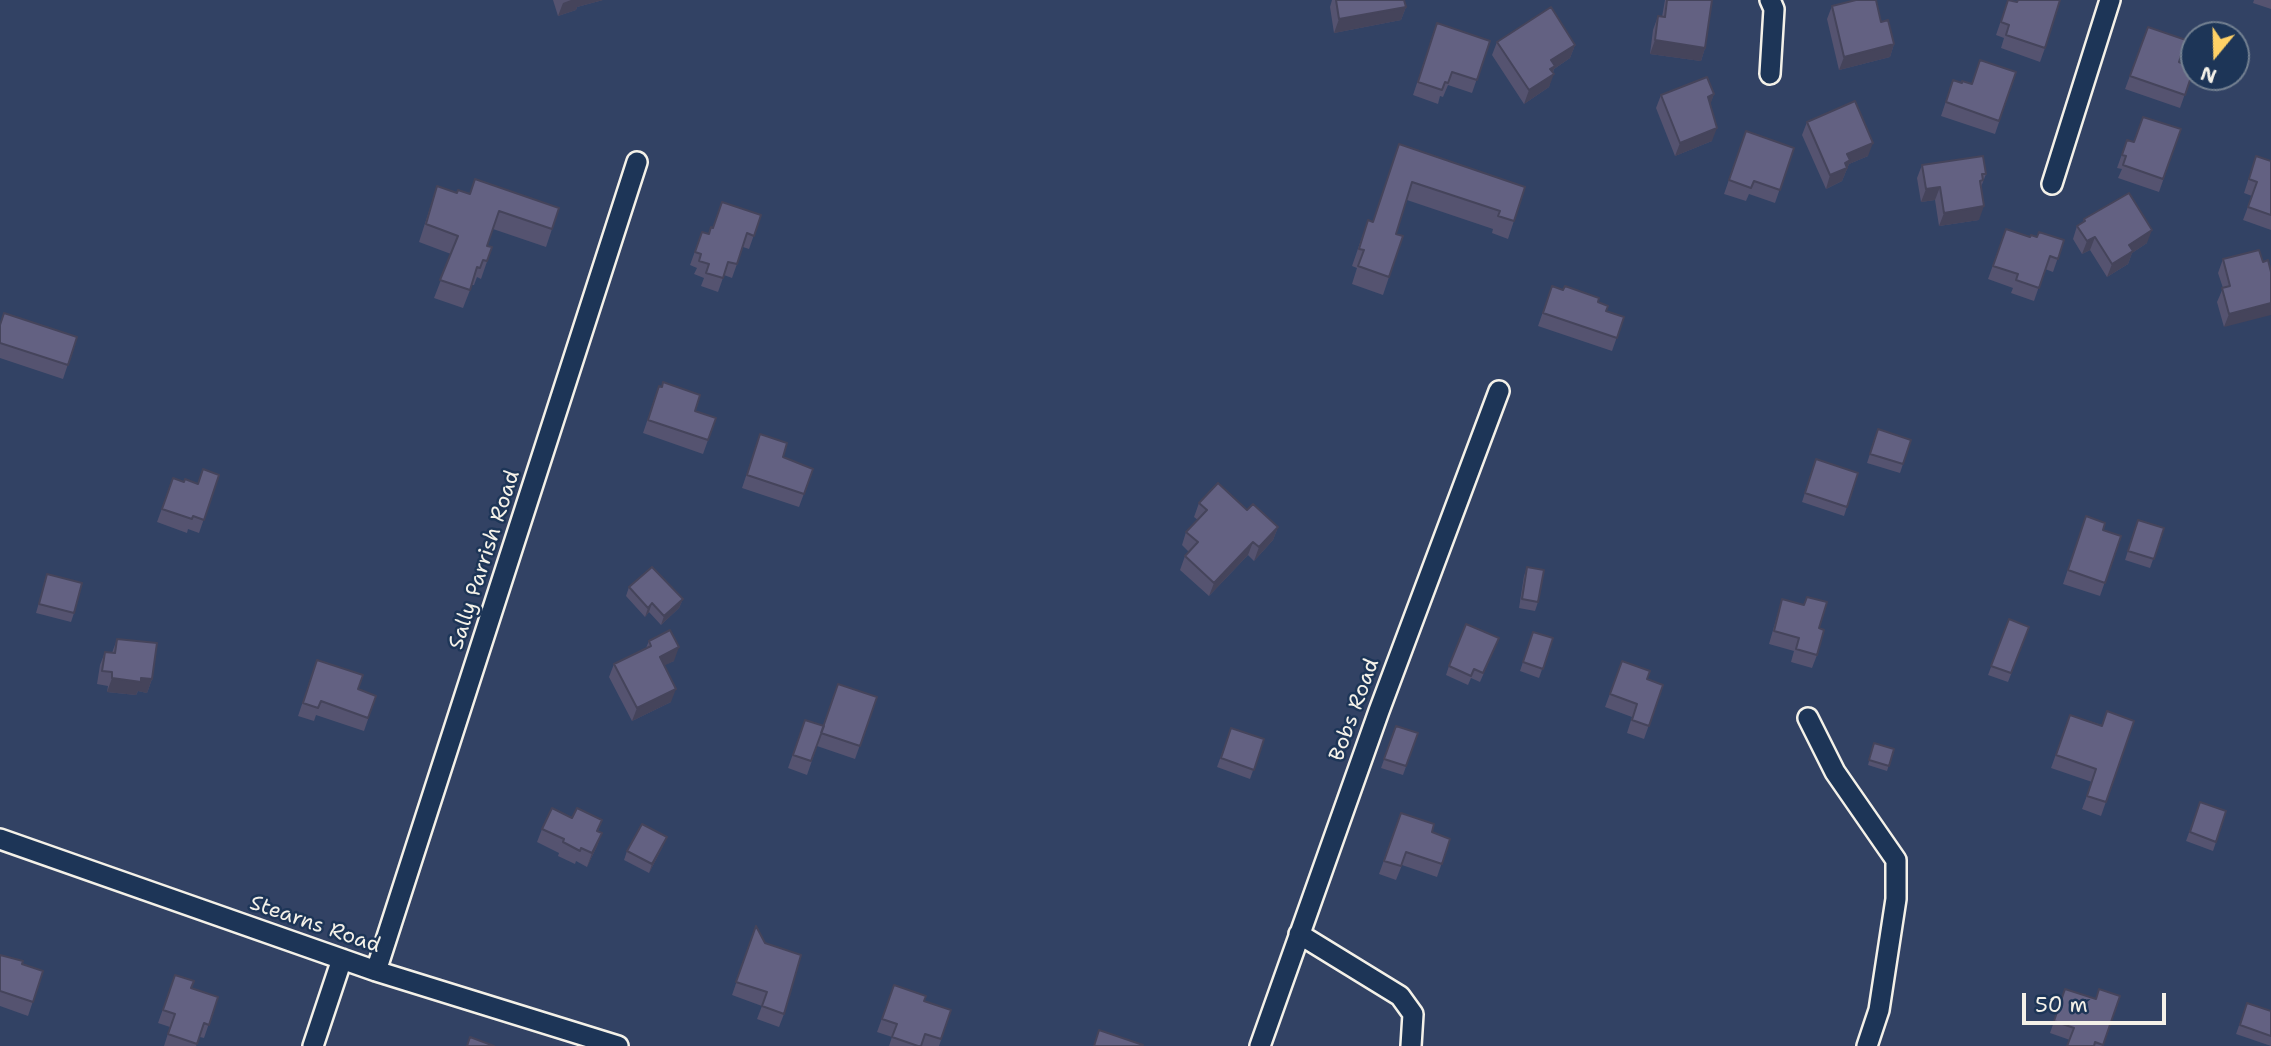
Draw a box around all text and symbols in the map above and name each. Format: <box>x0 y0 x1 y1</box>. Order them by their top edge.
north arrow <box>2180 21 2250 91</box>
text: N <box>2197 60 2220 89</box>
street label: Sally Parrish Road <box>444 467 526 653</box>
street label: Bobs Road <box>1325 655 1385 765</box>
street label: Stearns Road <box>246 891 384 959</box>
scale bar <box>2026 979 2170 1023</box>
text: 50 m <box>2035 991 2088 1019</box>

